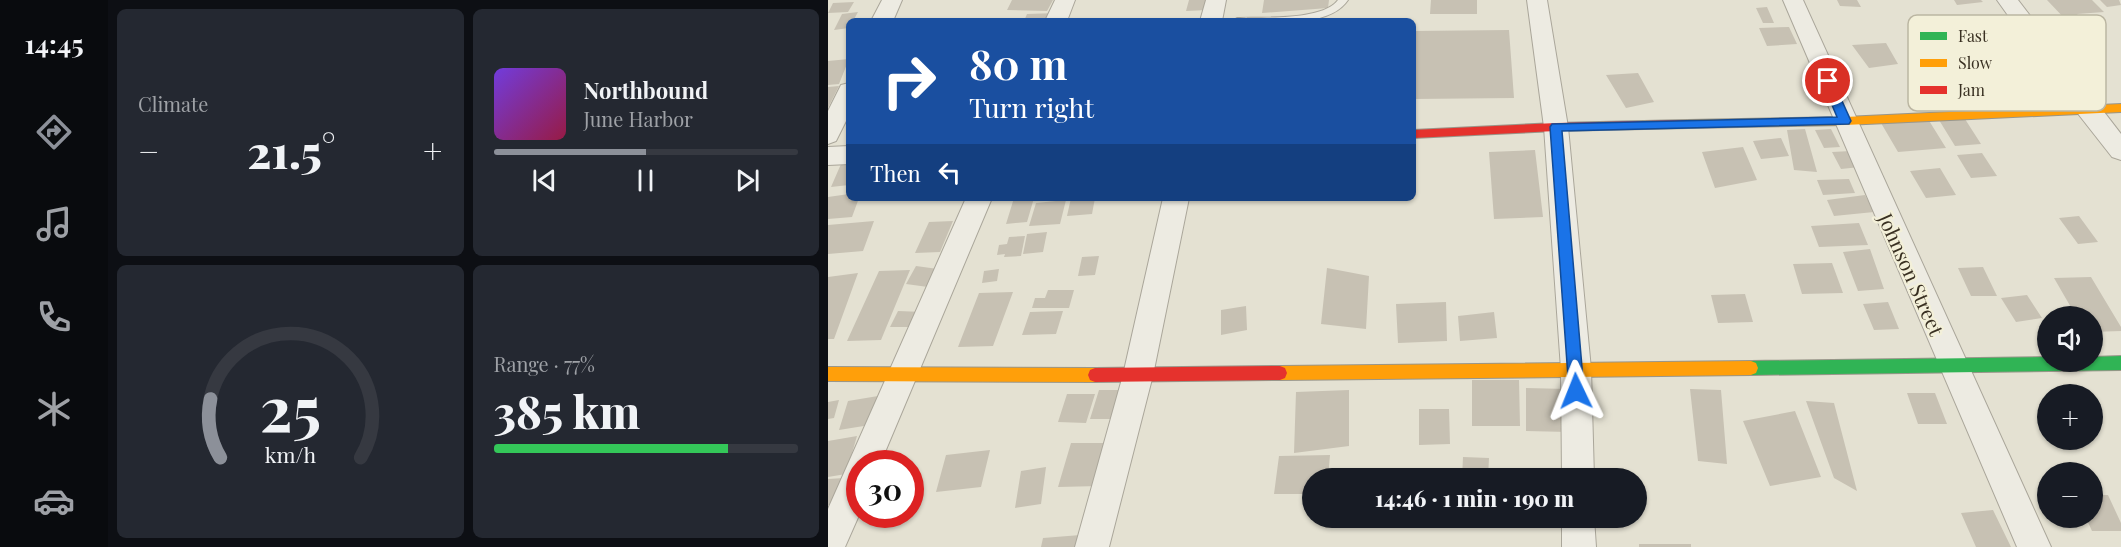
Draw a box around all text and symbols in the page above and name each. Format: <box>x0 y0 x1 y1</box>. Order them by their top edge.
legend <box>1908 15 2106 111</box>
text: 14:45 <box>24 25 84 61</box>
text: Fast <box>1958 25 1988 46</box>
text: 80 m <box>969 35 1067 91</box>
icon: right <box>870 42 948 120</box>
text: Slow <box>1958 52 1993 73</box>
pin <box>1802 55 1853 106</box>
icon: arrive <box>1811 64 1844 97</box>
text: Northbound <box>584 75 708 105</box>
text: Jam <box>1957 79 1985 100</box>
text: Turn right <box>969 89 1094 125</box>
text: Climate <box>138 90 208 117</box>
text: June Harbor <box>584 105 693 132</box>
icon: directions <box>33 111 75 153</box>
text: 21.5° <box>247 120 335 180</box>
text: − <box>138 128 159 172</box>
text: + <box>423 128 442 172</box>
icon: left <box>933 156 966 189</box>
text: Then <box>870 158 921 188</box>
icon: previous <box>528 164 561 197</box>
icon: pause <box>629 164 662 197</box>
icon: next <box>731 164 764 197</box>
icon: music <box>33 203 75 245</box>
street label: Johnson Street <box>1873 208 1951 340</box>
icon: phone <box>33 296 75 338</box>
map controls <box>2037 306 2103 528</box>
button: sound <box>2037 306 2103 372</box>
text: Range · 77% <box>494 350 595 377</box>
position arrow <box>1544 359 1608 423</box>
text: 25 <box>260 364 321 448</box>
text: 385 km <box>494 380 640 440</box>
button: + <box>2037 384 2103 450</box>
icon: climate <box>33 388 75 430</box>
text: km/h <box>265 441 316 469</box>
speed limit sign: 30 <box>846 450 924 528</box>
button: − <box>2037 462 2103 528</box>
icon: car <box>33 480 75 522</box>
text: 14:46 · 1 min · 190 m <box>1375 483 1574 513</box>

